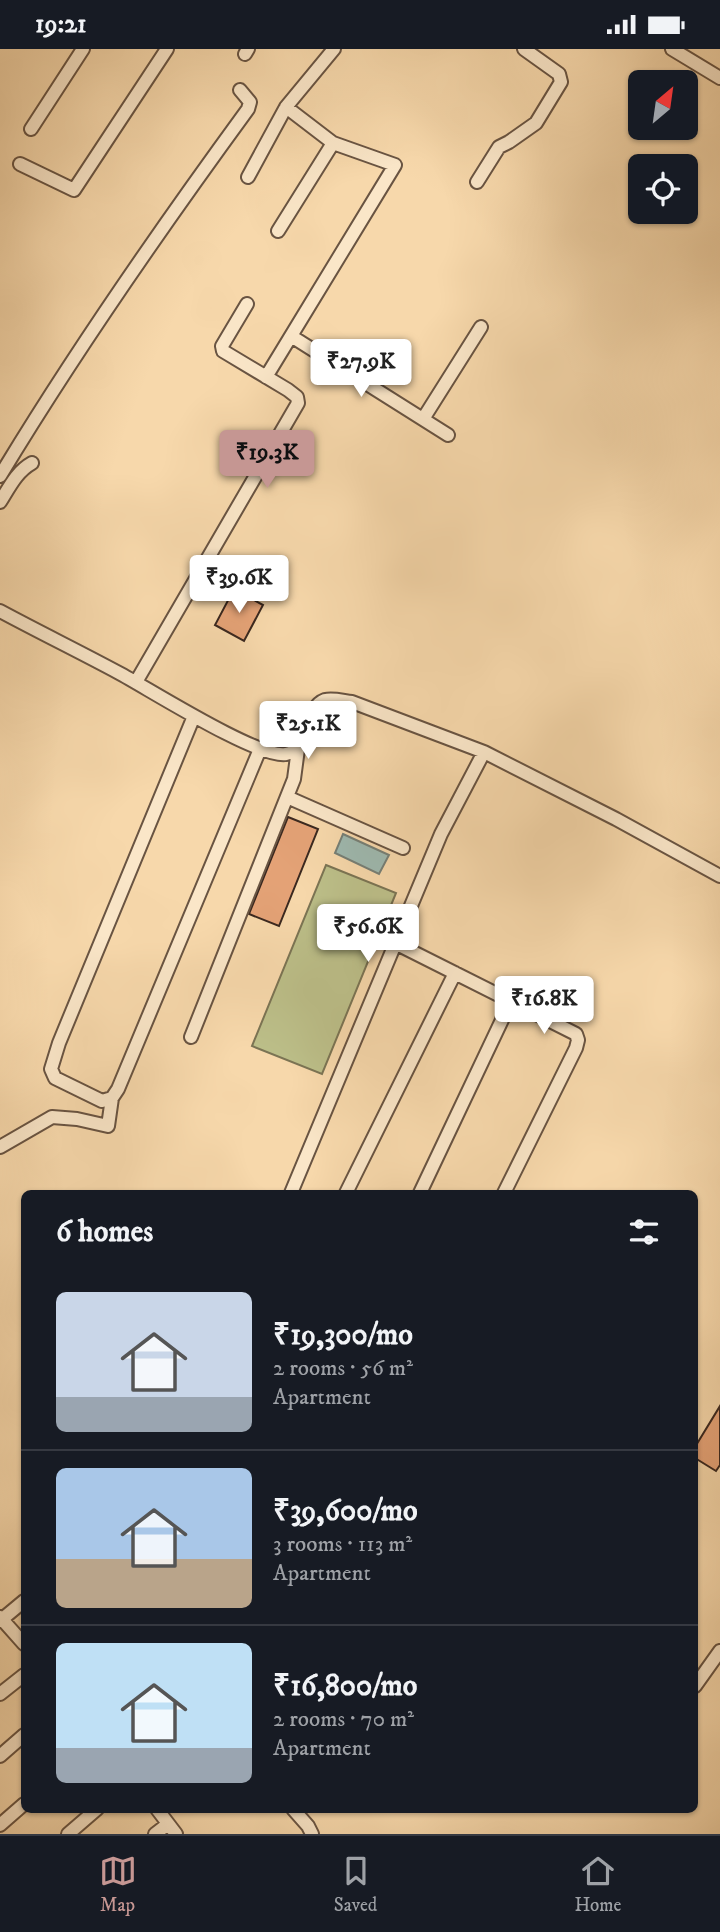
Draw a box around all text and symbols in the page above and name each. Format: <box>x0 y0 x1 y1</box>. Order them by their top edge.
text: 19:21 <box>35 8 87 41</box>
north arrow <box>628 70 698 140</box>
map controls <box>628 70 698 224</box>
button: locate <box>628 154 698 224</box>
pin: ₹27.9K <box>304 339 418 399</box>
text: ₹27.9K <box>327 347 395 376</box>
pin: ₹19.3K <box>210 431 324 490</box>
text: ₹19.3K <box>235 438 299 467</box>
pin: ₹39.6K <box>182 555 296 615</box>
text: ₹39.6K <box>206 563 272 592</box>
pin: ₹25.1K <box>251 701 365 761</box>
text: ₹25.1K <box>275 709 341 738</box>
pin: ₹56.6K <box>311 905 425 964</box>
text: ₹56.6K <box>333 912 403 941</box>
pin: ₹16.8K <box>487 977 601 1036</box>
text: ₹16.8K <box>511 984 577 1013</box>
icon: filters <box>625 1213 663 1251</box>
text: 6 homes <box>56 1214 153 1251</box>
text: ₹19,300/mo <box>273 1317 413 1354</box>
icon: home <box>112 1320 196 1404</box>
text: 2 rooms · 56 m² <box>273 1354 413 1383</box>
text: Apartment <box>273 1383 371 1412</box>
text: ₹39,600/mo <box>273 1493 418 1530</box>
icon: home <box>112 1496 196 1580</box>
text: 3 rooms · 113 m² <box>273 1530 412 1559</box>
text: Apartment <box>273 1559 371 1588</box>
text: ₹16,800/mo <box>273 1668 417 1705</box>
icon: home <box>112 1671 196 1755</box>
text: 2 rooms · 70 m² <box>273 1705 414 1734</box>
text: Apartment <box>273 1734 371 1763</box>
tab: Map <box>99 1852 137 1917</box>
tab: Saved <box>334 1852 377 1917</box>
tab: Home <box>574 1852 621 1917</box>

